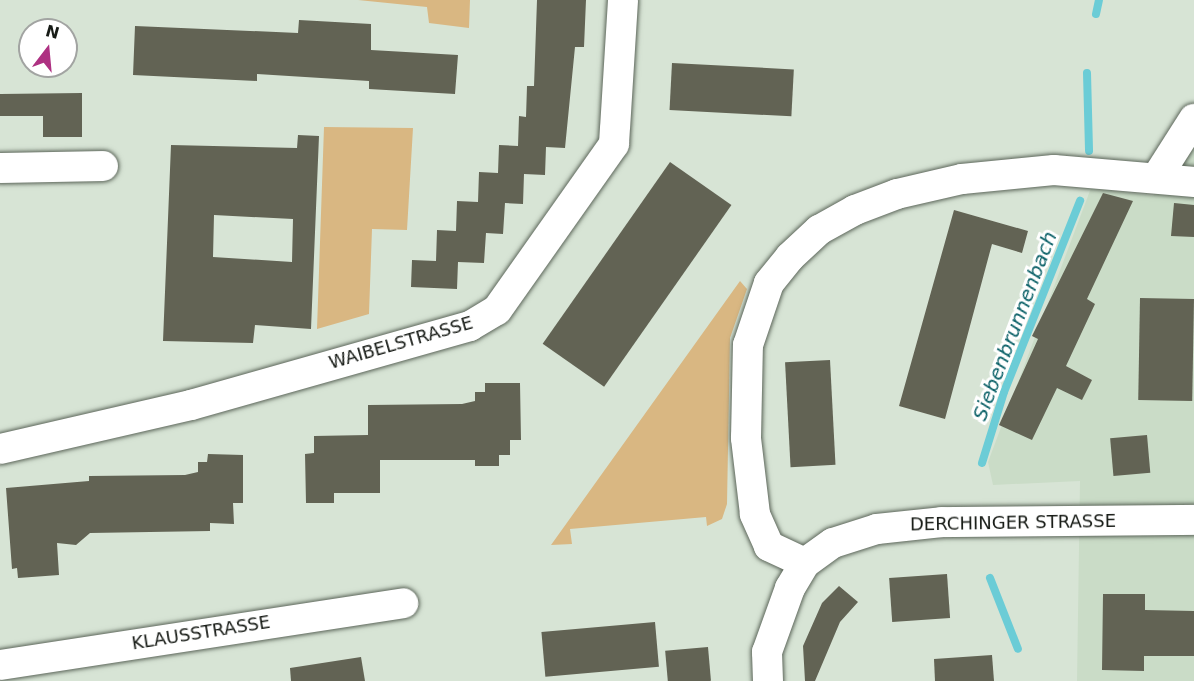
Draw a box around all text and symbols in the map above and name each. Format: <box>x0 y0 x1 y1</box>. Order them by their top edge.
north arrow <box>18 18 78 78</box>
text: N <box>43 21 62 43</box>
water label: Siebenbrunnenbach <box>968 228 1062 424</box>
street label: WAIBELSTRASSE <box>326 312 476 374</box>
street label: DERCHINGER STRASSE <box>910 510 1116 536</box>
street label: KLAUSSTRASSE <box>130 611 272 655</box>

